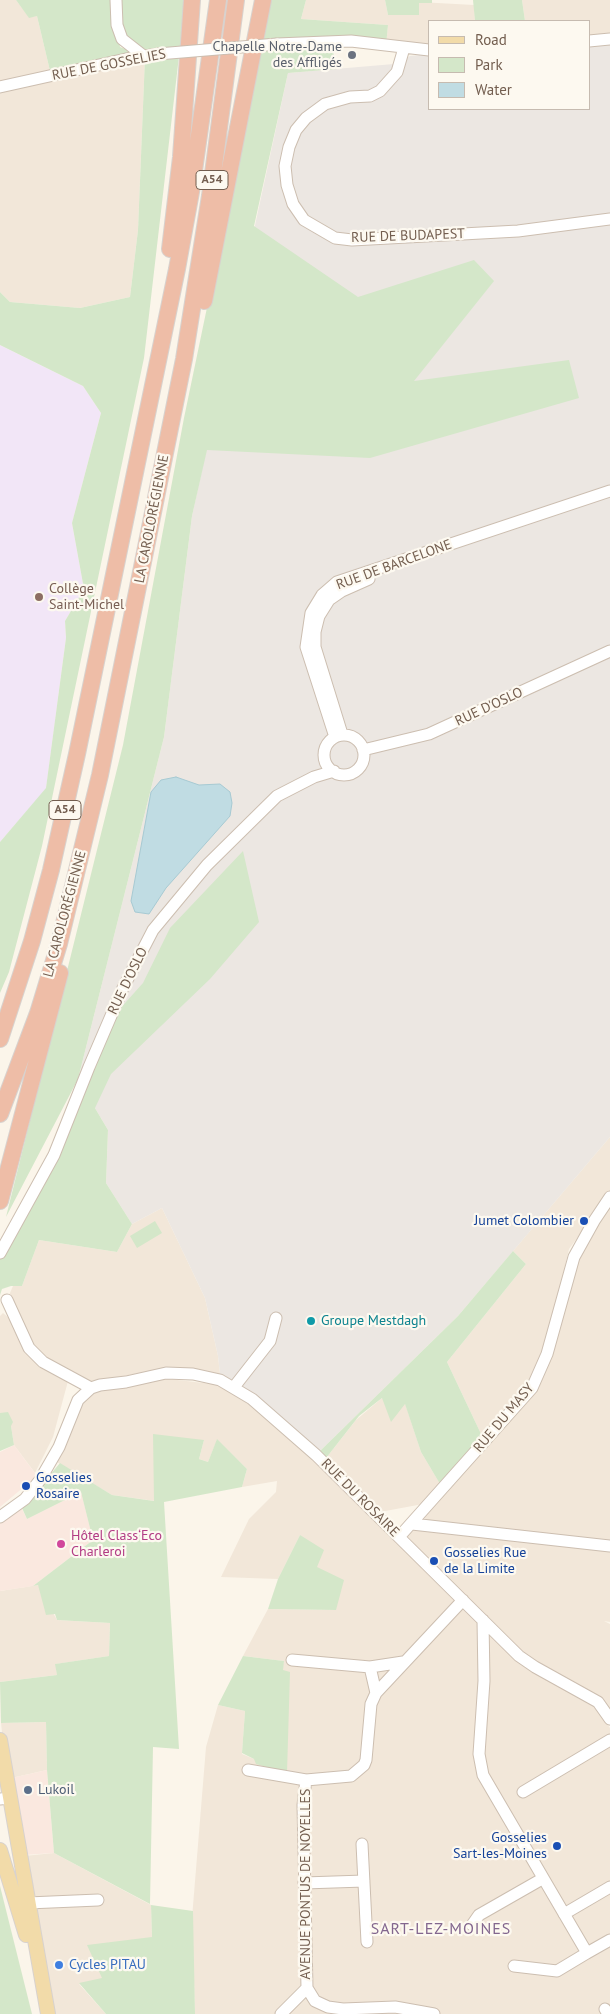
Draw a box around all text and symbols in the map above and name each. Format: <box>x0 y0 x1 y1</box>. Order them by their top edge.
legend <box>428 20 590 110</box>
text: Road <box>475 30 507 49</box>
place label: Chapelle Notre-Dame des Affligés <box>213 39 342 72</box>
street label: RUE DE GOSSELIES <box>51 46 167 84</box>
marker: Chapelle Notre-Dame des Affligés <box>346 49 358 61</box>
text: Park <box>475 55 503 74</box>
text: Water <box>475 80 512 99</box>
road number: A54 <box>196 170 228 190</box>
street label: RUE DE BUDAPEST <box>351 226 465 246</box>
street label: LA CAROLORÉGIENNE <box>131 453 173 585</box>
street label: RUE DE BARCELONE <box>334 536 454 594</box>
place label: Collège Saint-Michel <box>49 581 124 614</box>
marker: Collège Saint-Michel <box>33 591 45 603</box>
street label: RUE D'OSLO <box>453 684 525 730</box>
road number: A54 <box>49 800 81 820</box>
street label: LA CAROLORÉGIENNE <box>40 849 90 979</box>
street label: RUE D'OSLO <box>105 945 151 1017</box>
place label: Jumet Colombier <box>474 1213 574 1229</box>
marker: Jumet Colombier <box>578 1215 590 1227</box>
place label: Groupe Mestdagh <box>321 1313 426 1329</box>
marker: Groupe Mestdagh <box>305 1315 317 1327</box>
street label: RUE DU MASY <box>470 1380 538 1456</box>
street label: RUE DU ROSAIRE <box>317 1455 403 1541</box>
place label: Gosselies Rosaire <box>36 1470 92 1502</box>
marker: Gosselies Rosaire <box>20 1480 32 1492</box>
place label: Hôtel Class‘Eco Charleroi <box>71 1528 162 1560</box>
marker: Hôtel Class‘Eco Charleroi <box>55 1538 67 1550</box>
place label: Gosselies Rue de la Limite <box>444 1545 526 1578</box>
marker: Gosselies Rue de la Limite <box>428 1555 440 1567</box>
place label: Lukoil <box>38 1782 74 1798</box>
marker: Lukoil <box>22 1784 34 1796</box>
street label: AVENUE PONTUS DE NOYELLES <box>298 1788 314 1980</box>
place label: Gosselies Sart-les-Moines <box>453 1830 547 1862</box>
marker: Gosselies Sart-les-Moines <box>551 1840 563 1852</box>
district label: SART-LEZ-MOINES <box>369 1919 513 1939</box>
place label: Cycles PITAU <box>69 1957 146 1973</box>
marker: Cycles PITAU <box>53 1959 65 1971</box>

